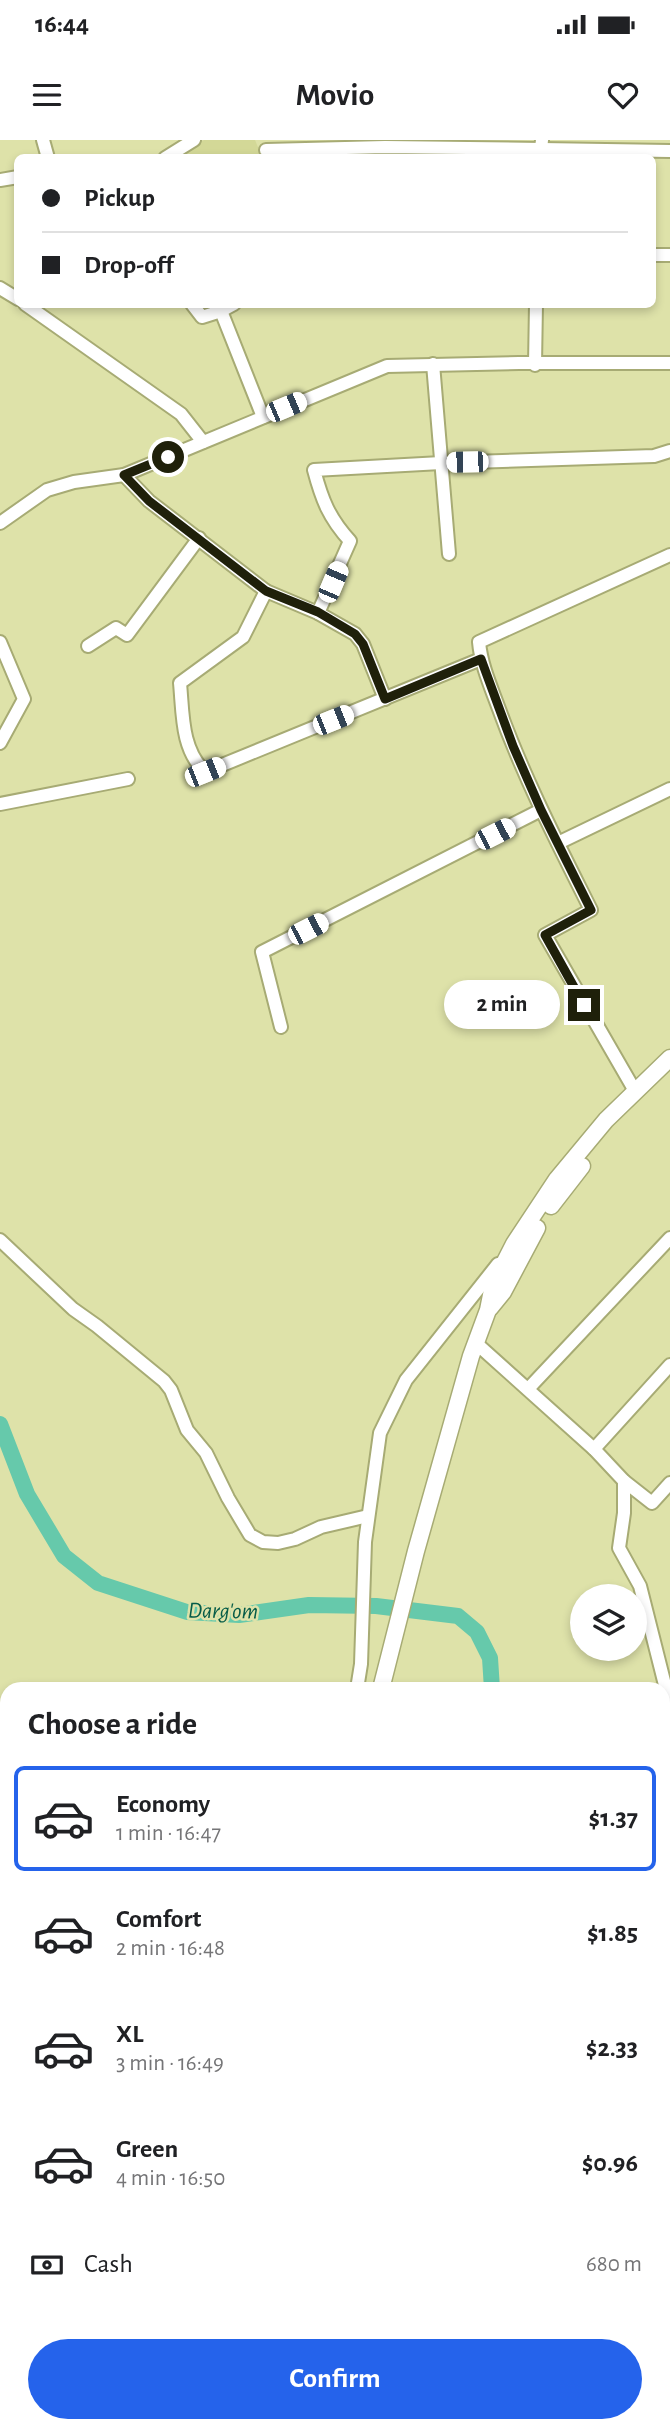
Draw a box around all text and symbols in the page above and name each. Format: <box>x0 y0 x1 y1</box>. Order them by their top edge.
text: 16:44 <box>35 11 89 37</box>
icon: menu <box>28 76 66 114</box>
icon: heart <box>604 76 642 114</box>
text: Movio <box>296 79 374 111</box>
text: Pickup <box>84 185 155 211</box>
text: Drop-off <box>84 252 173 278</box>
car <box>263 389 310 425</box>
route start <box>152 441 184 473</box>
car <box>446 451 489 473</box>
car <box>316 559 351 605</box>
car <box>310 702 357 738</box>
car <box>182 754 229 790</box>
car <box>472 815 519 853</box>
car <box>285 910 332 948</box>
callout: 2 min <box>444 980 560 1030</box>
route end <box>568 989 600 1021</box>
text: 2 min <box>476 993 528 1016</box>
map controls <box>570 1584 647 1661</box>
button: layers <box>570 1584 647 1661</box>
water label: Darg'om <box>188 1599 258 1624</box>
text: Choose a ride <box>28 1708 197 1740</box>
icon: car <box>32 1787 95 1850</box>
text: Economy <box>116 1791 210 1817</box>
text: $1.37 <box>589 1805 638 1831</box>
text: 1 min · 16:47 <box>116 1822 221 1845</box>
icon: car <box>32 1902 95 1965</box>
text: Comfort <box>116 1906 201 1932</box>
text: $1.85 <box>587 1920 638 1946</box>
text: 2 min · 16:48 <box>116 1937 225 1960</box>
icon: car <box>32 2017 95 2080</box>
text: XL <box>116 2021 143 2047</box>
text: $2.33 <box>586 2035 638 2061</box>
text: 3 min · 16:49 <box>116 2052 224 2075</box>
icon: car <box>32 2132 95 2195</box>
text: Green <box>116 2136 178 2162</box>
text: $0.96 <box>582 2150 638 2176</box>
text: 4 min · 16:50 <box>116 2167 225 2190</box>
icon: cash <box>28 2246 66 2284</box>
text: Cash <box>84 2251 133 2277</box>
text: 680 m <box>586 2253 642 2276</box>
button: Confirm <box>28 2339 642 2419</box>

